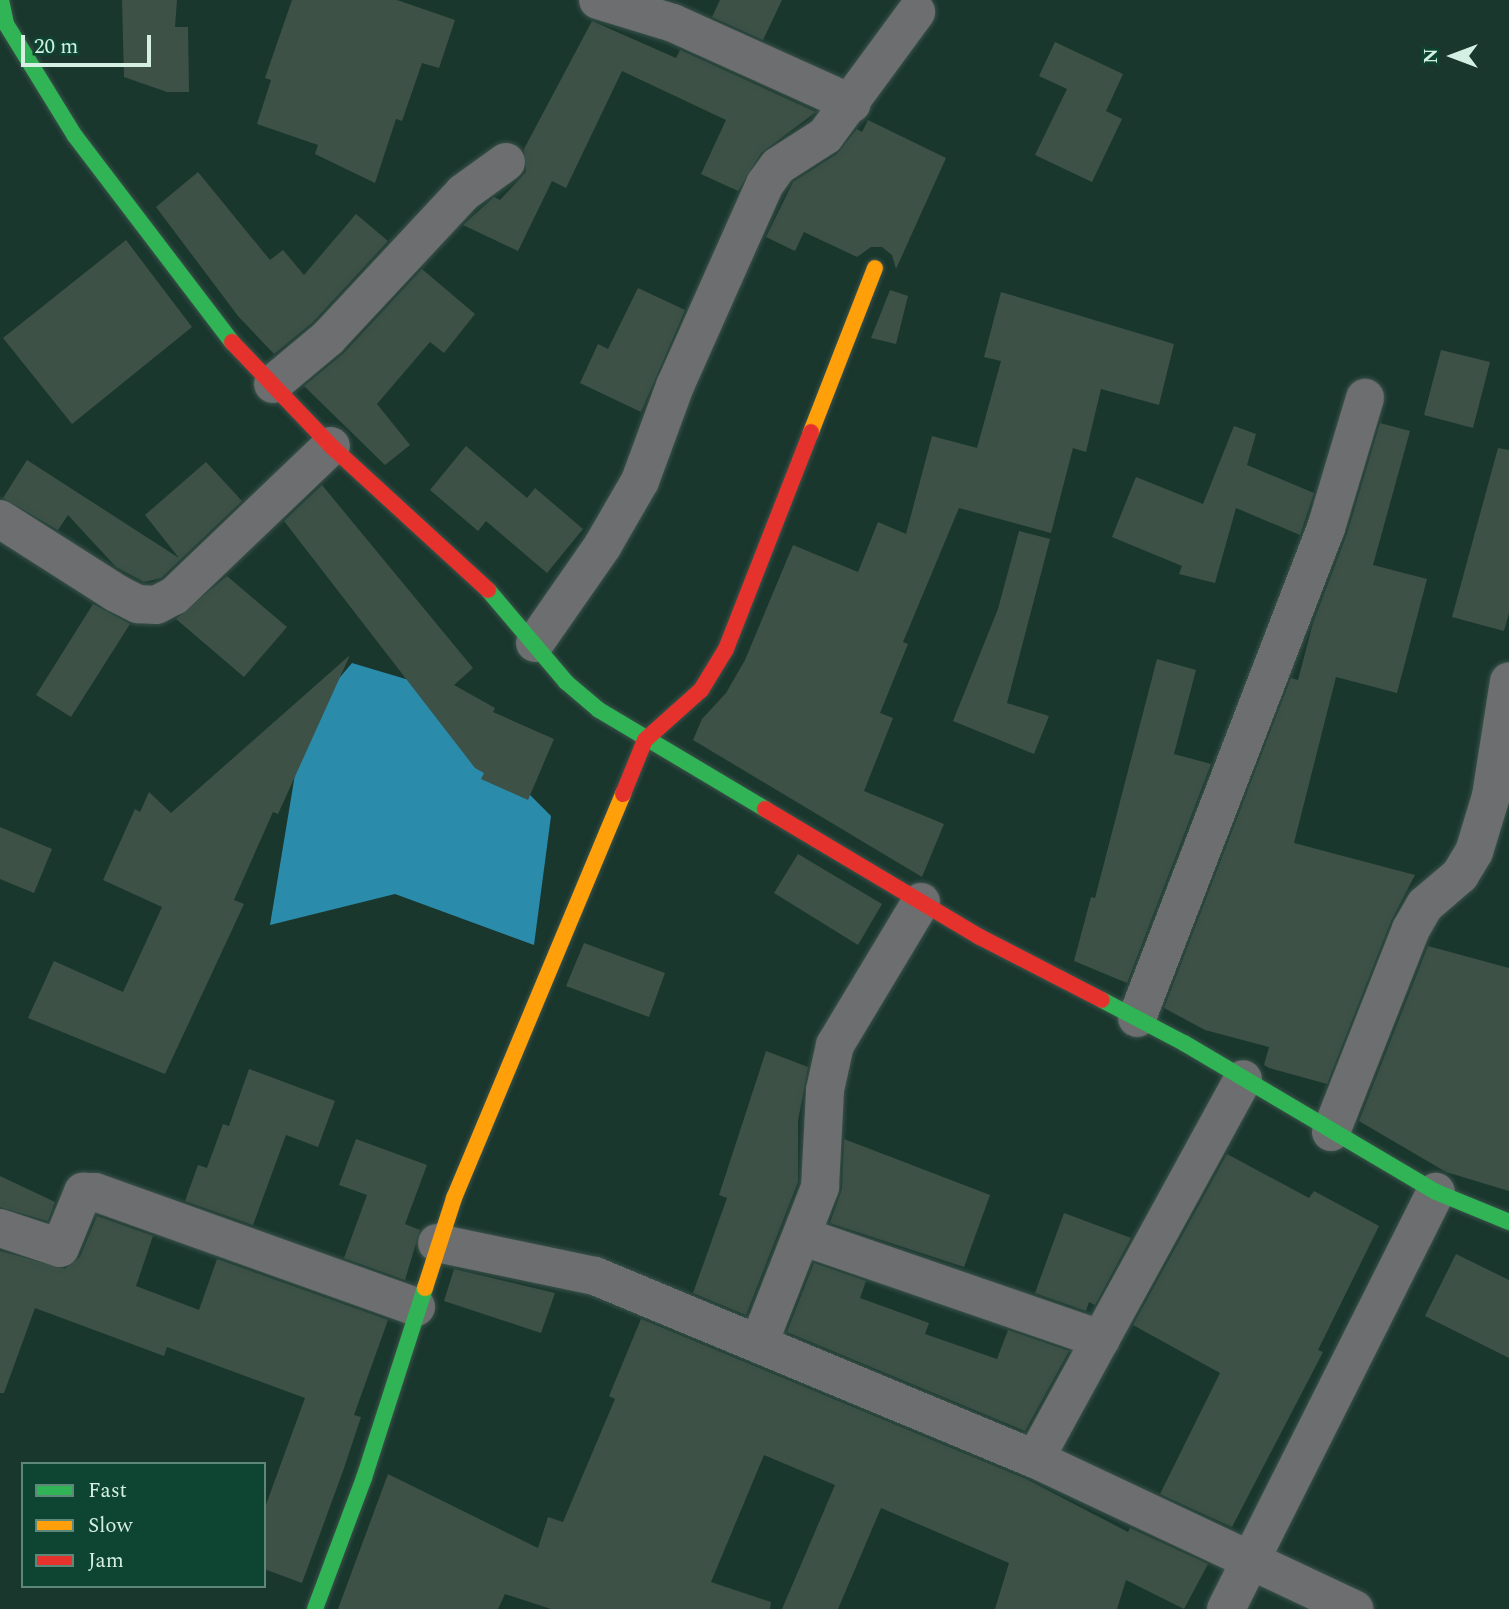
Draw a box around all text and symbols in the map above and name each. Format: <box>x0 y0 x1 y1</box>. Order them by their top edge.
scale bar <box>24 21 154 65</box>
north arrow <box>1418 21 1488 91</box>
text: 20 m <box>34 31 78 63</box>
text: N <box>1417 48 1446 64</box>
legend <box>21 1462 266 1588</box>
text: Fast <box>88 1475 127 1507</box>
text: Slow <box>88 1510 132 1542</box>
text: Jam <box>88 1545 124 1577</box>

